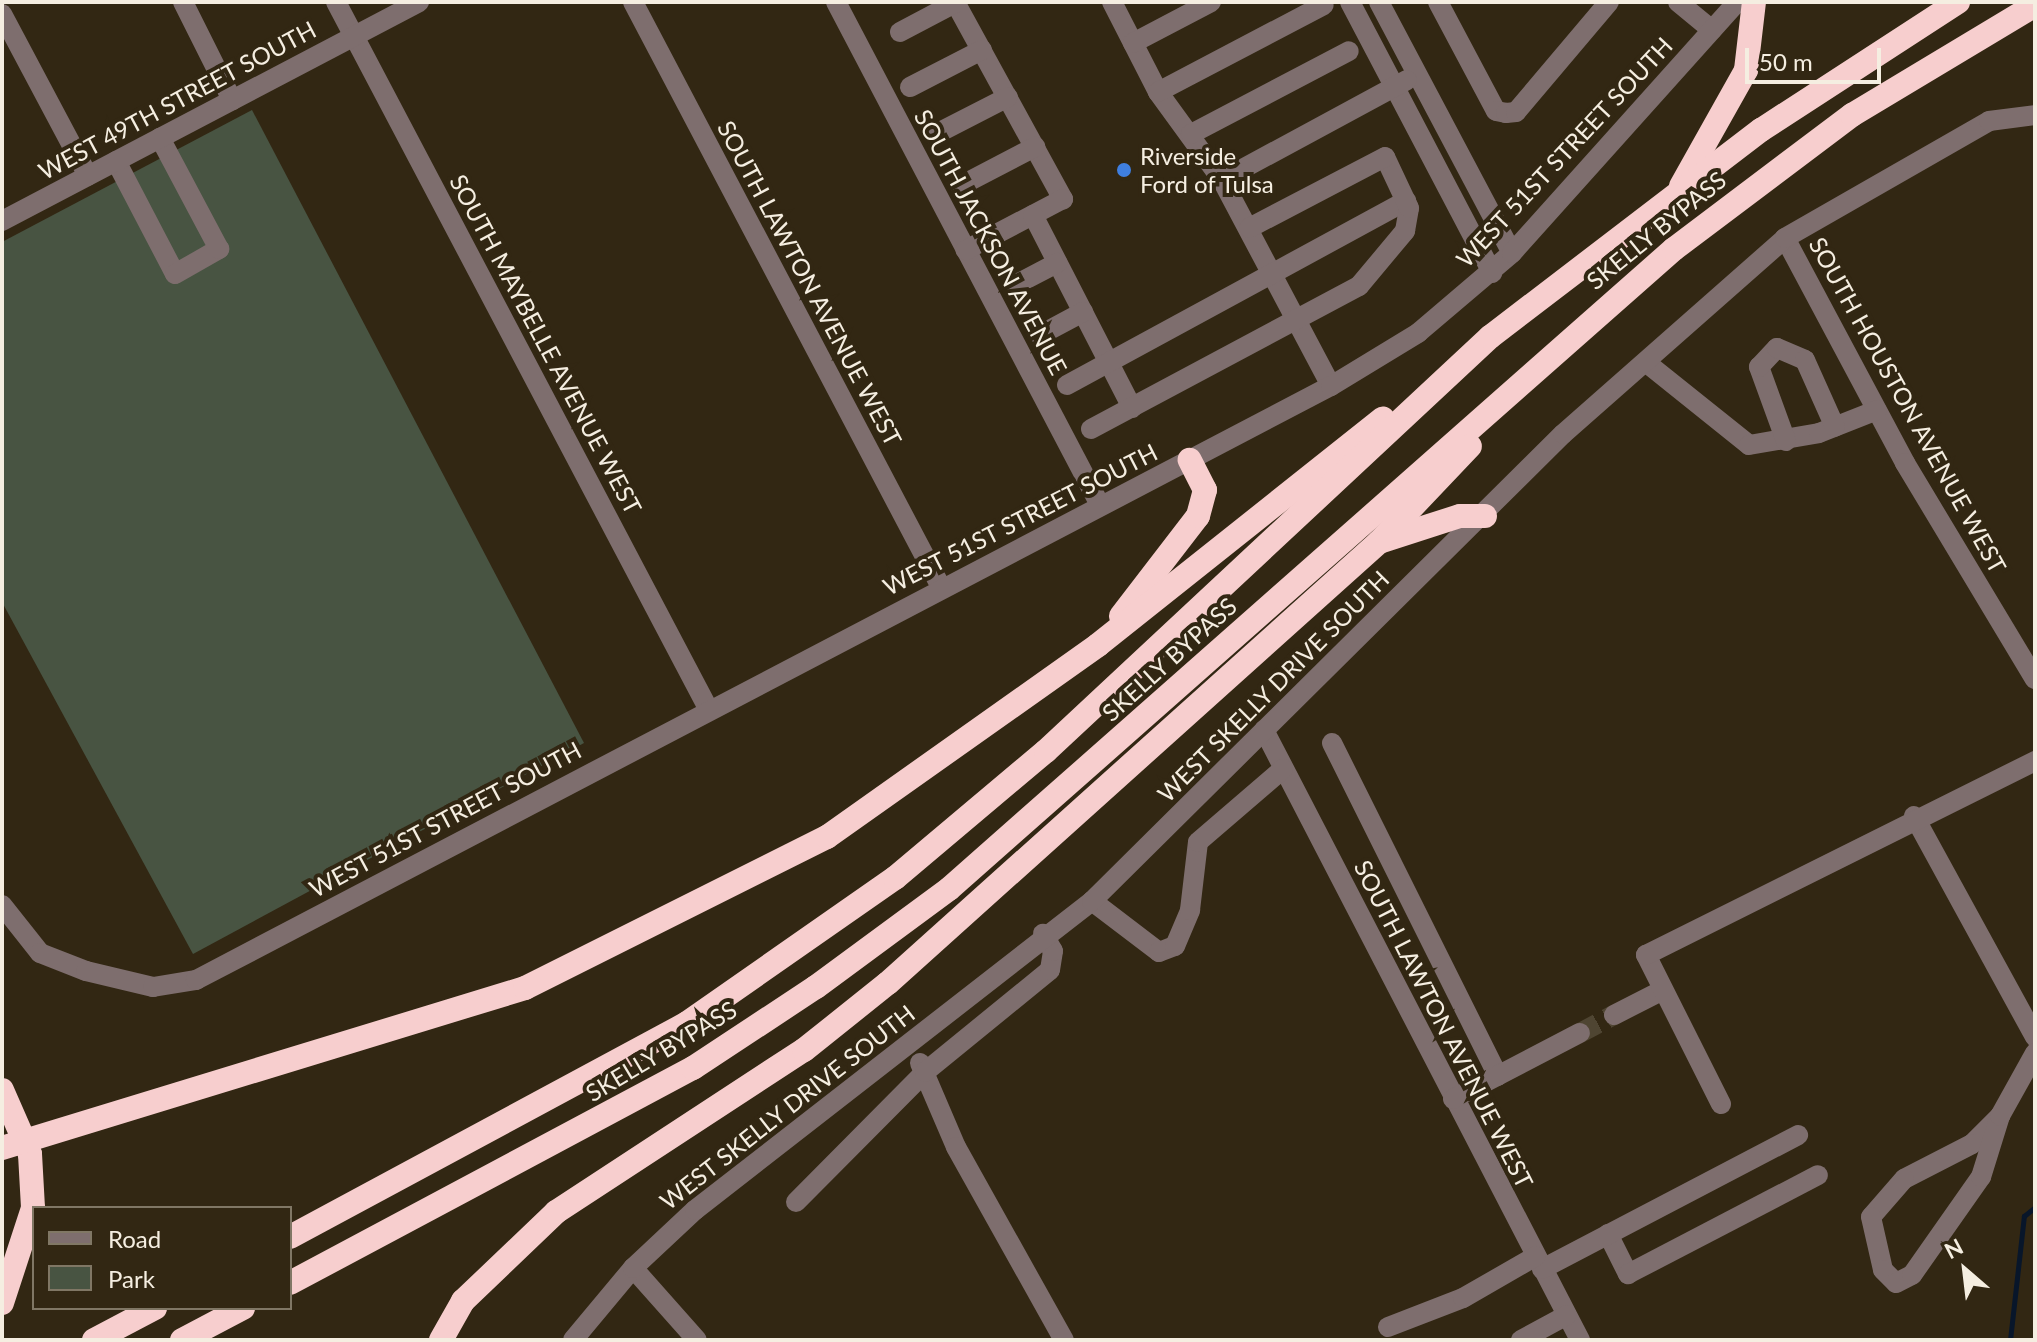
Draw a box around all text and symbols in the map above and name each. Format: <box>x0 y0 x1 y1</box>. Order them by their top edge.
street label: WEST 49TH STREET SOUTH <box>33 14 321 186</box>
street label: WEST 51ST STREET SOUTH <box>1449 30 1679 274</box>
scale bar <box>1749 32 1885 82</box>
text: 50 m <box>1759 47 1813 76</box>
street label: SOUTH JACKSON AVENUE <box>908 104 1074 380</box>
street label: SOUTH LAWTON AVENUE WEST <box>712 115 908 451</box>
place label: Riverside Ford of Tulsa <box>1140 142 1275 198</box>
marker: Riverside Ford of Tulsa <box>1115 161 1133 179</box>
street label: SKELLY BYPASS <box>1580 165 1732 295</box>
street label: SOUTH MAYBELLE AVENUE WEST <box>444 169 648 519</box>
street label: SOUTH HOUSTON AVENUE WEST <box>1803 232 2013 578</box>
street label: WEST 51ST STREET SOUTH <box>877 437 1163 601</box>
street label: WEST SKELLY DRIVE SOUTH <box>1151 564 1395 808</box>
street label: SKELLY BYPASS <box>1096 591 1242 727</box>
street label: WEST 51ST STREET SOUTH <box>303 734 587 904</box>
street label: SOUTH LAWTON AVENUE WEST <box>1348 855 1540 1193</box>
street label: SKELLY BYPASS <box>580 994 742 1108</box>
street label: WEST SKELLY DRIVE SOUTH <box>653 998 921 1216</box>
legend <box>32 1206 292 1310</box>
text: Road <box>108 1224 161 1253</box>
north arrow <box>1925 1230 2005 1310</box>
text: N <box>1940 1232 1967 1264</box>
text: Park <box>108 1264 155 1293</box>

